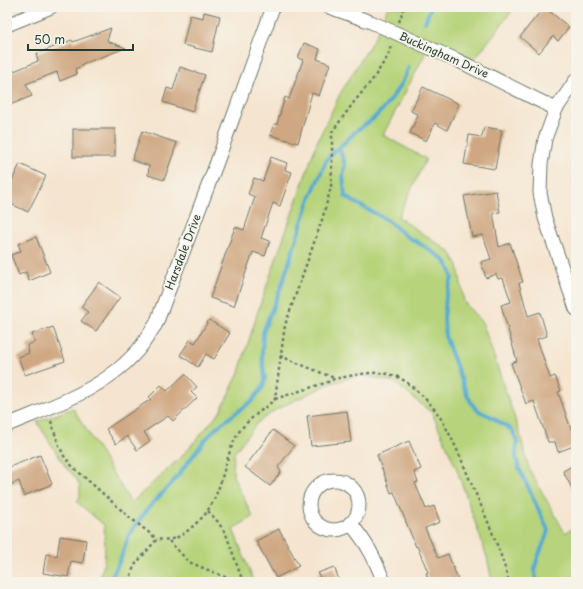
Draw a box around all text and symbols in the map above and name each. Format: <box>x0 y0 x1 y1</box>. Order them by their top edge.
scale bar <box>28 26 133 52</box>
street label: Buckingham Drive <box>397 27 492 82</box>
text: 50 m <box>34 30 65 48</box>
street label: Harsdale Drive <box>160 211 205 292</box>

